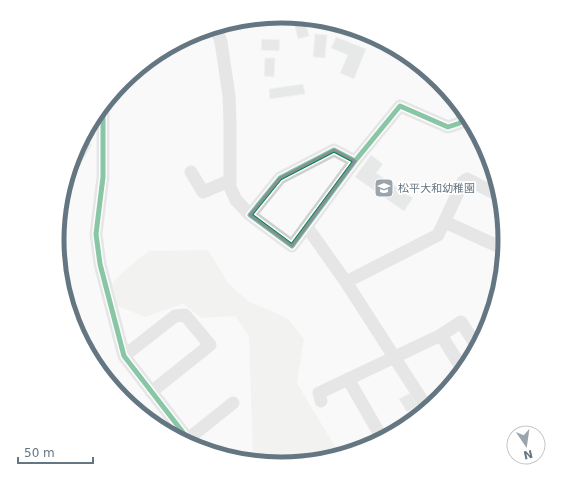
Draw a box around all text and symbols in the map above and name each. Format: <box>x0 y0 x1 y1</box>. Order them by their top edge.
school or university icon: 松平大和幼稚園 <box>373 177 395 199</box>
place label: 松平大和幼稚園 <box>398 182 475 195</box>
north arrow <box>506 425 546 465</box>
scale bar <box>18 439 93 465</box>
text: 50 m <box>24 446 55 460</box>
text: N <box>522 447 534 462</box>

